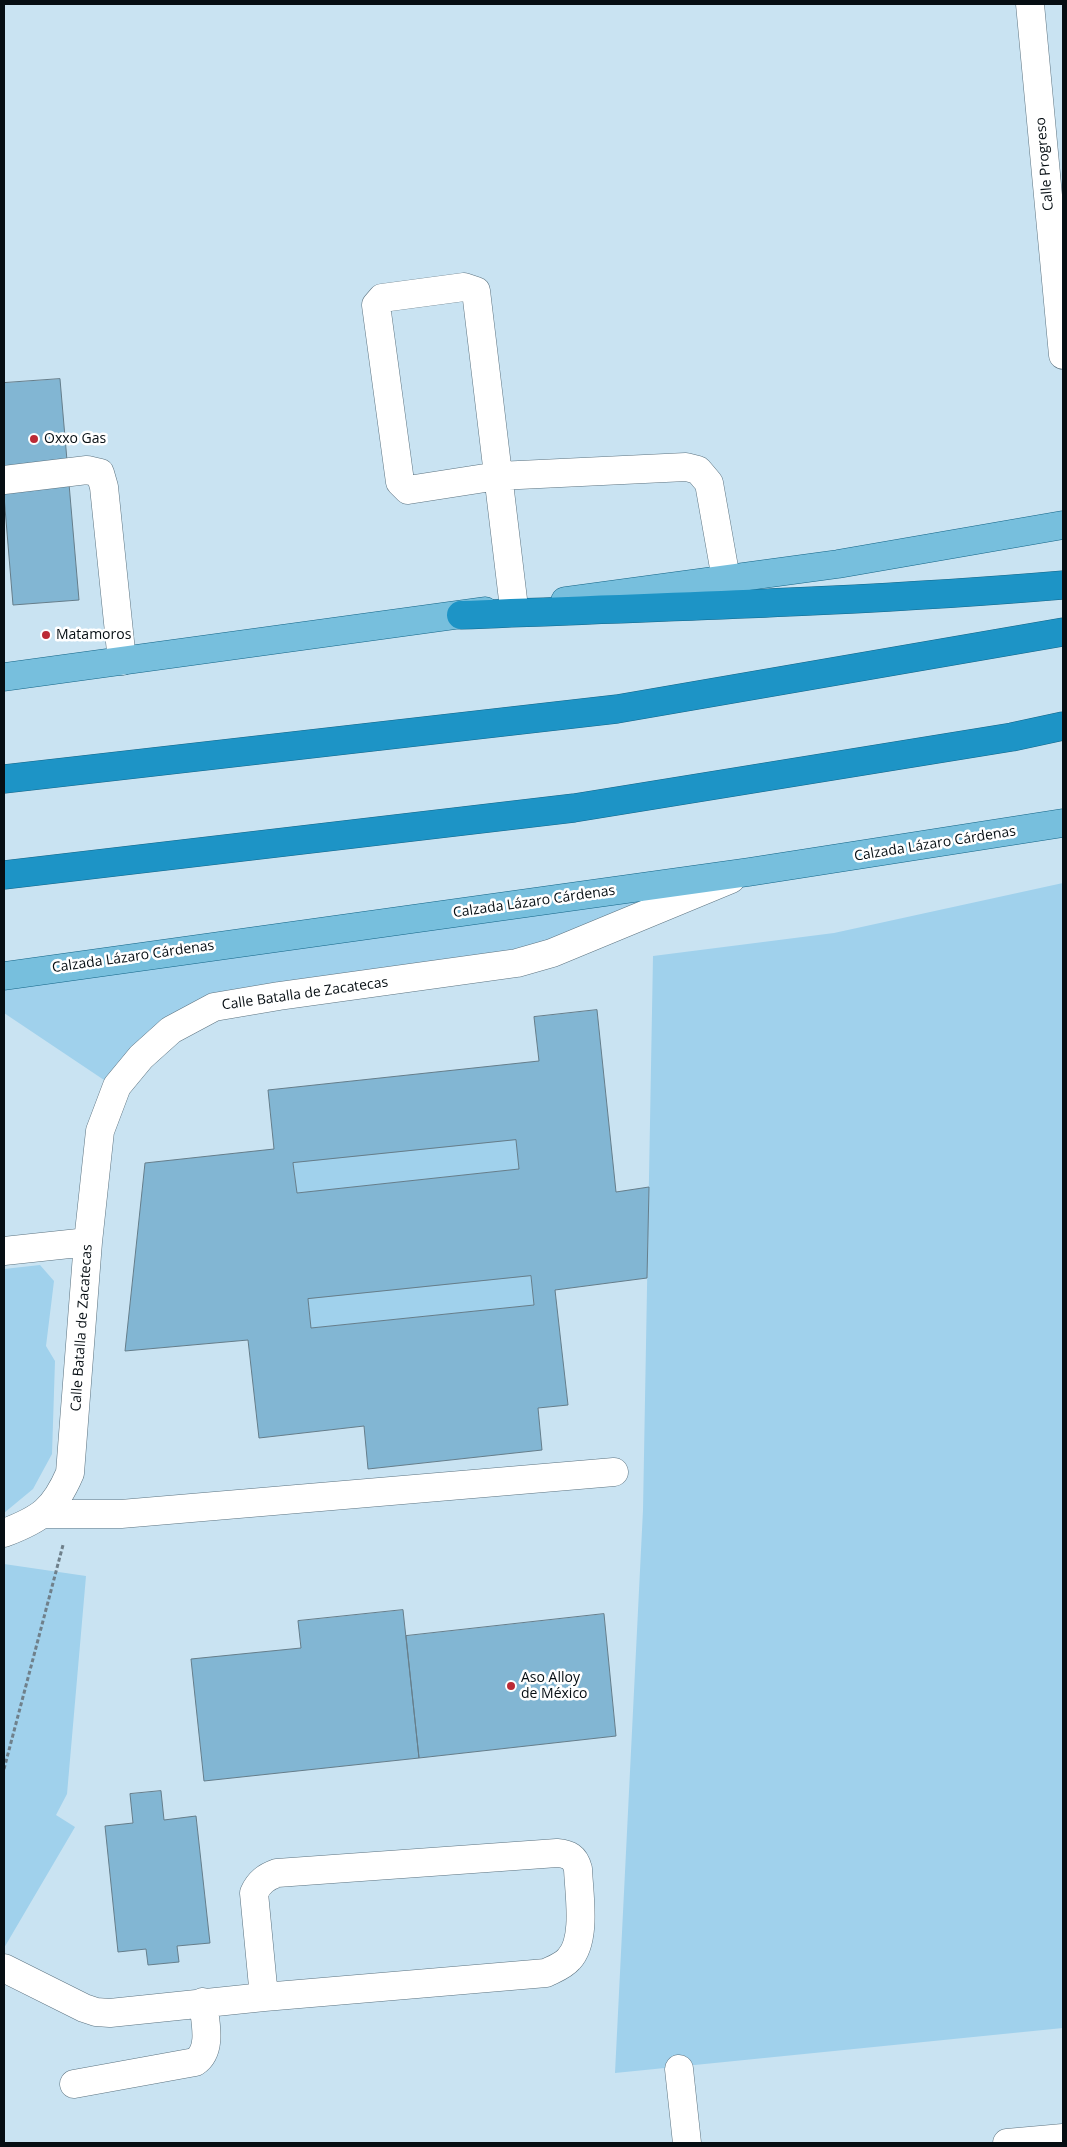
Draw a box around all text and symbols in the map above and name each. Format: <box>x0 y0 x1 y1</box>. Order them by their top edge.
street label: Calle Progreso <box>1033 116 1057 212</box>
place label: Oxxo Gas <box>44 431 106 447</box>
marker: Oxxo Gas <box>28 433 40 445</box>
place label: Matamoros <box>56 627 131 643</box>
marker: Matamoros <box>40 629 52 641</box>
street label: Calzada Lázaro Cárdenas <box>853 823 1017 865</box>
street label: Calzada Lázaro Cárdenas <box>452 882 616 922</box>
street label: Calzada Lázaro Cárdenas <box>51 937 215 977</box>
street label: Calle Batalla de Zacatecas <box>221 974 389 1014</box>
street label: Calle Batalla de Zacatecas <box>68 1244 96 1412</box>
place label: Aso Alloy de México <box>521 1670 588 1702</box>
marker: Aso Alloy de México <box>505 1680 517 1692</box>

